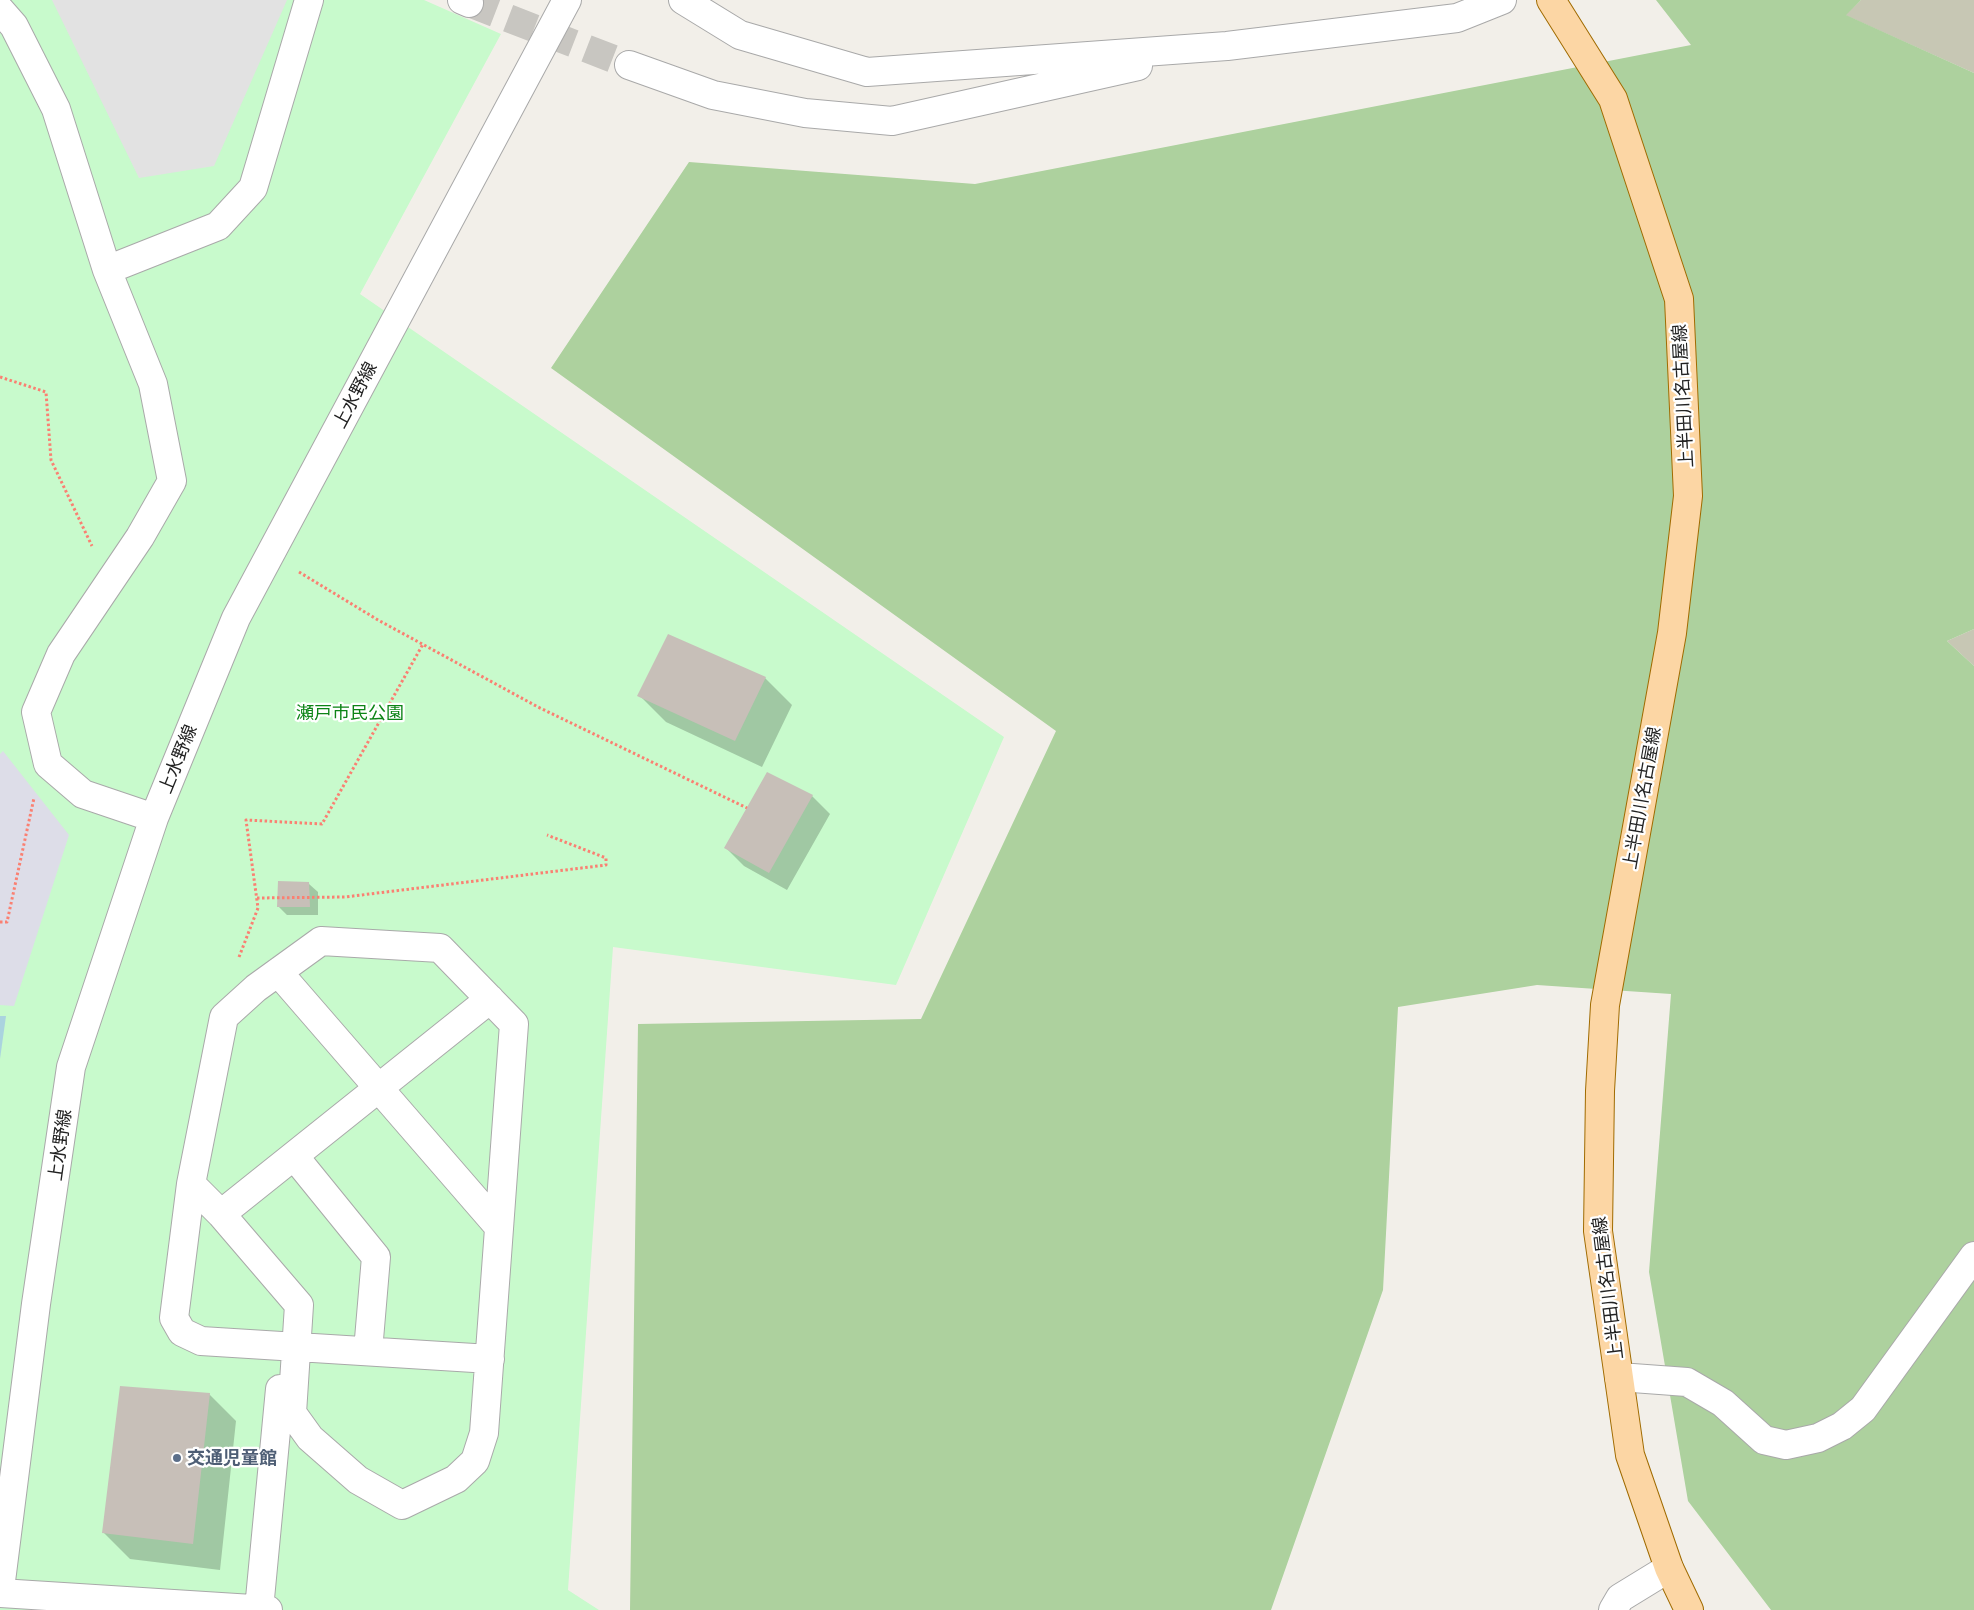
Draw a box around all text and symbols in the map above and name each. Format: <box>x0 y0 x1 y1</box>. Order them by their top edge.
street label: 上半田川名古屋線 <box>1668 324 1698 468</box>
street label: 上水野線 <box>329 358 381 432</box>
park label: 瀬戸市民公園 <box>296 702 404 724</box>
street label: 上水野線 <box>155 722 201 796</box>
street label: 上半田川名古屋線 <box>1619 725 1665 871</box>
street label: 上水野線 <box>44 1108 76 1182</box>
street label: 上半田川名古屋線 <box>1589 1215 1627 1361</box>
place label: 交通児童館 <box>187 1447 277 1469</box>
marker: 交通児童館 <box>171 1452 183 1464</box>

